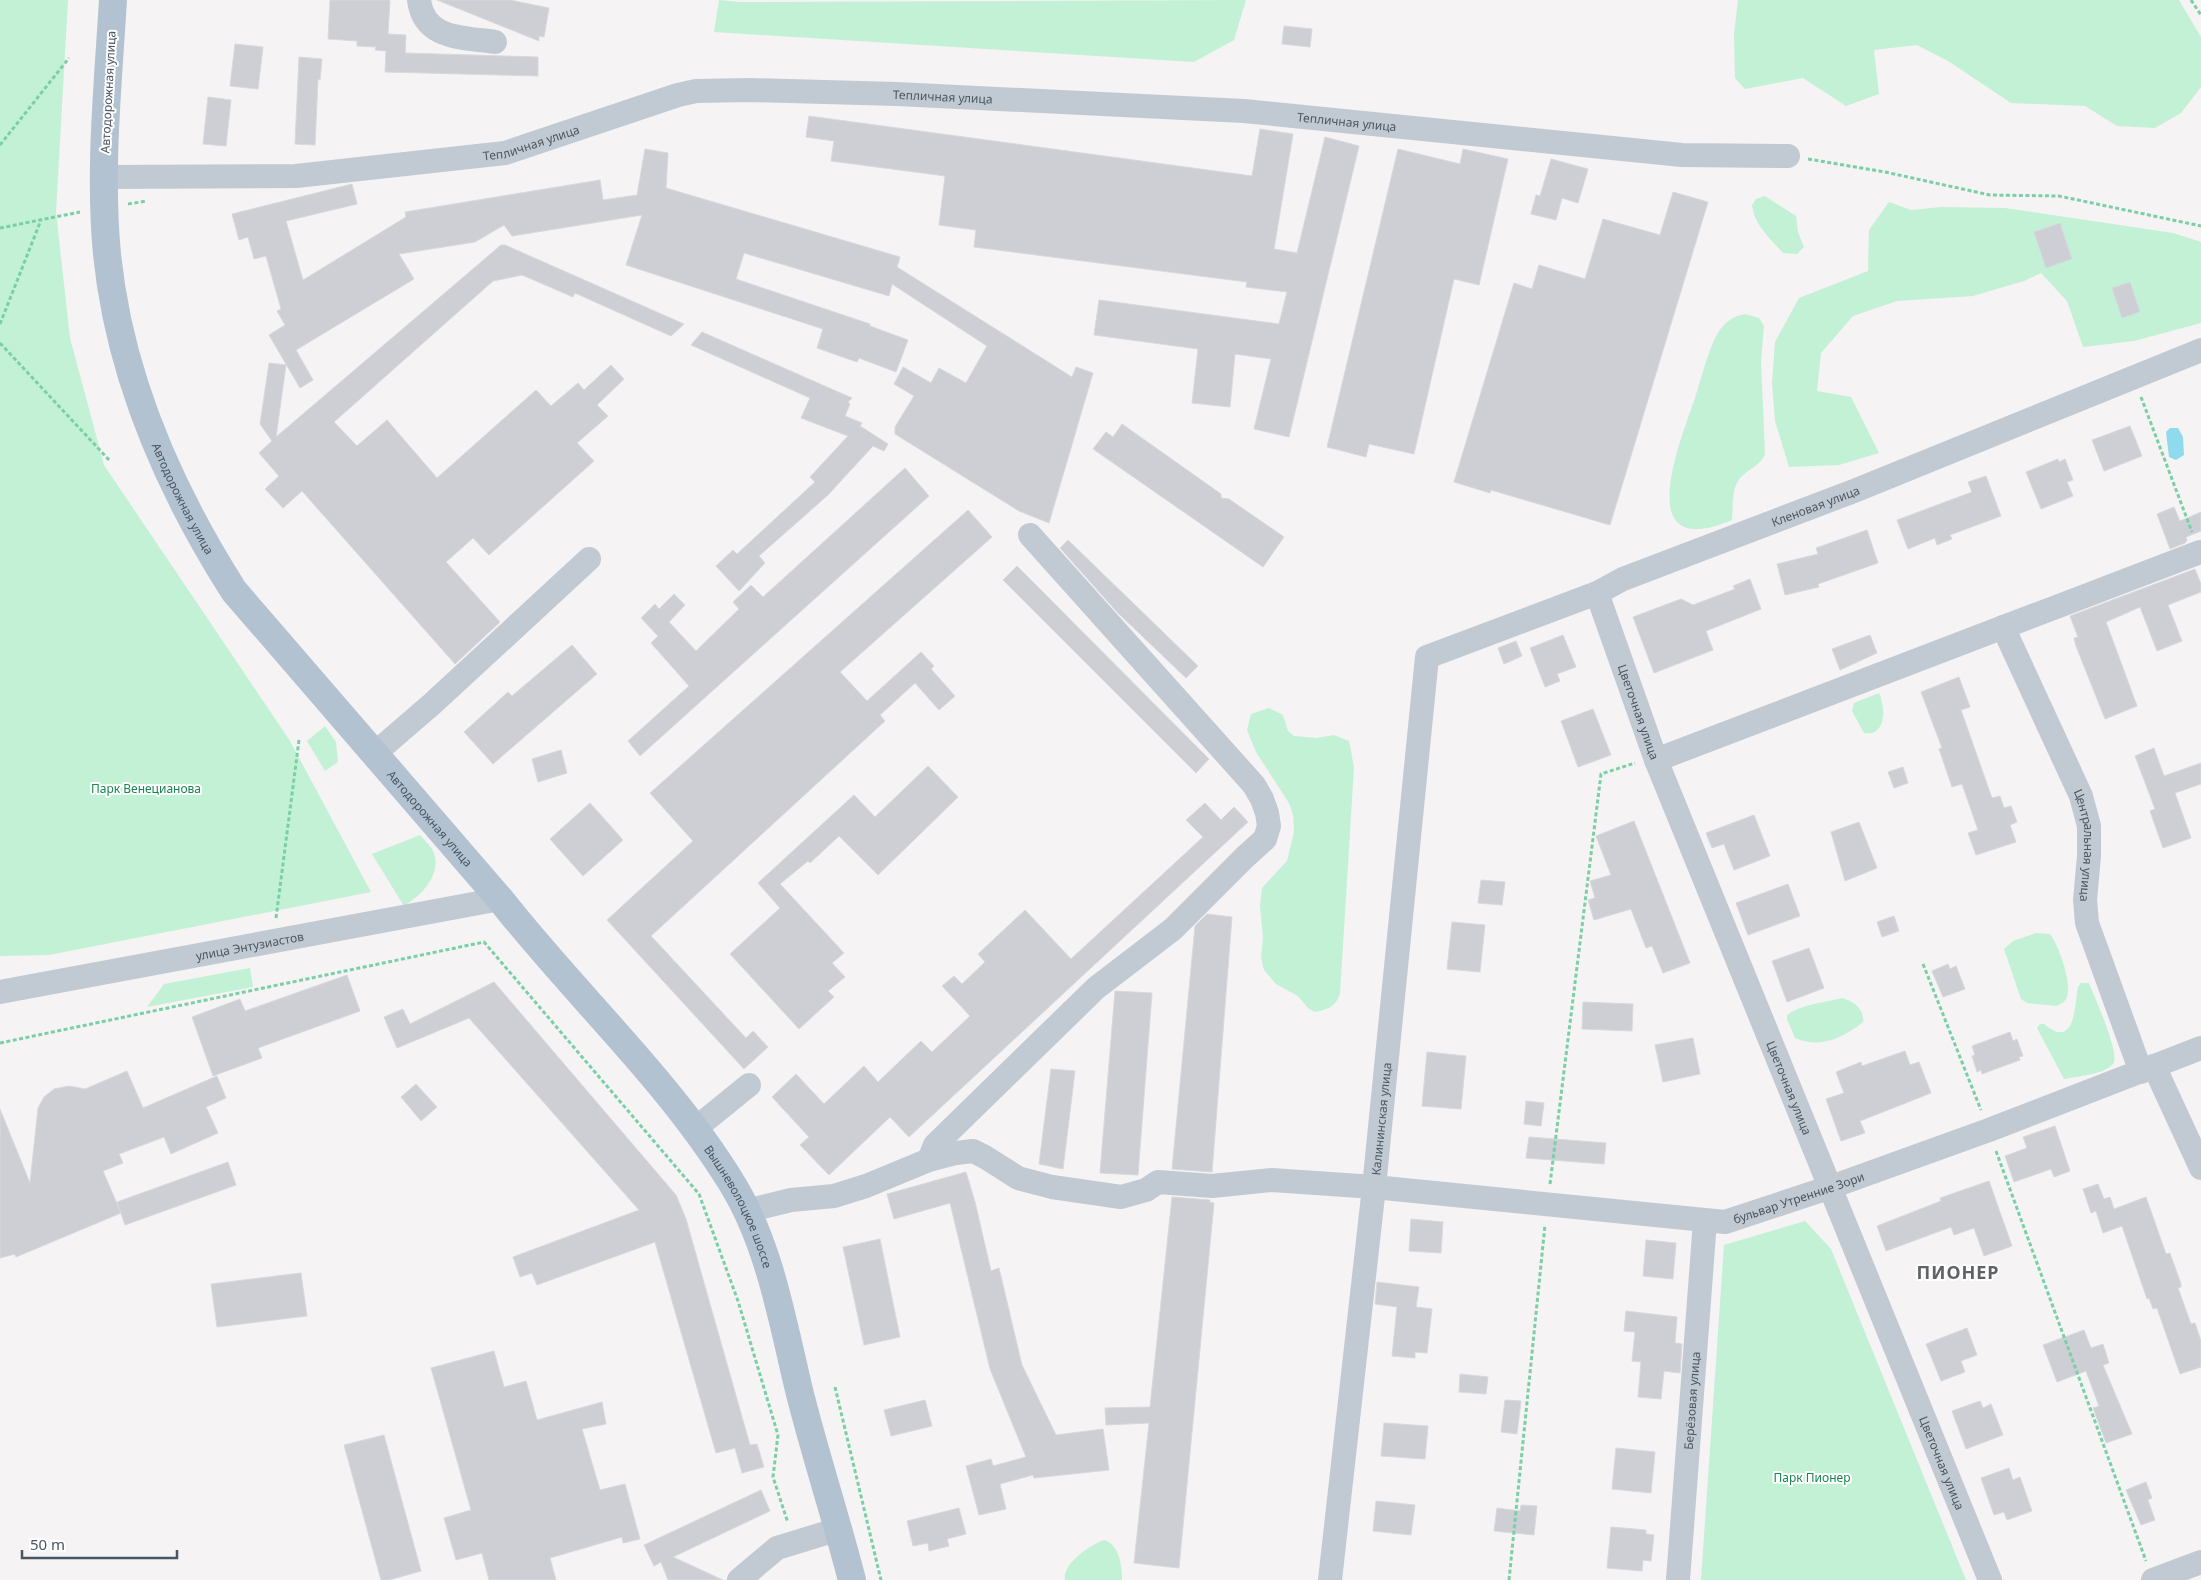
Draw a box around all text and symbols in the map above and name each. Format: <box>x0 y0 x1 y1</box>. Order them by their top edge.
street label: Автодорожная улица <box>96 30 120 154</box>
street label: Тепличная улица <box>893 85 993 107</box>
street label: Тепличная улица <box>1296 108 1397 135</box>
street label: Тепличная улица <box>482 120 581 164</box>
street label: Автодорожная улица <box>148 440 218 557</box>
street label: Кленовая улица <box>1769 481 1862 530</box>
street label: Цветочная улица <box>1614 662 1664 762</box>
street label: Автодорожная улица <box>384 766 477 870</box>
park label: Парк Венецианова <box>91 780 201 797</box>
street label: Центральная улица <box>2070 786 2098 903</box>
street label: улица Энтузиастов <box>194 927 305 964</box>
street label: Цветочная улица <box>1763 1038 1816 1137</box>
street label: Калининская улица <box>1367 1061 1395 1176</box>
street label: Вышневолоцкое шоссе <box>701 1142 777 1270</box>
street label: бульвар Утренние Зори <box>1731 1167 1867 1227</box>
district label: ПИОНЕР <box>1916 1260 2000 1284</box>
street label: Берёзовая улица <box>1679 1351 1704 1450</box>
street label: Цветочная улица <box>1916 1413 1969 1512</box>
park label: Парк Пионер <box>1774 1469 1850 1486</box>
scale bar <box>22 1528 178 1560</box>
text: 50 m <box>30 1534 65 1554</box>

